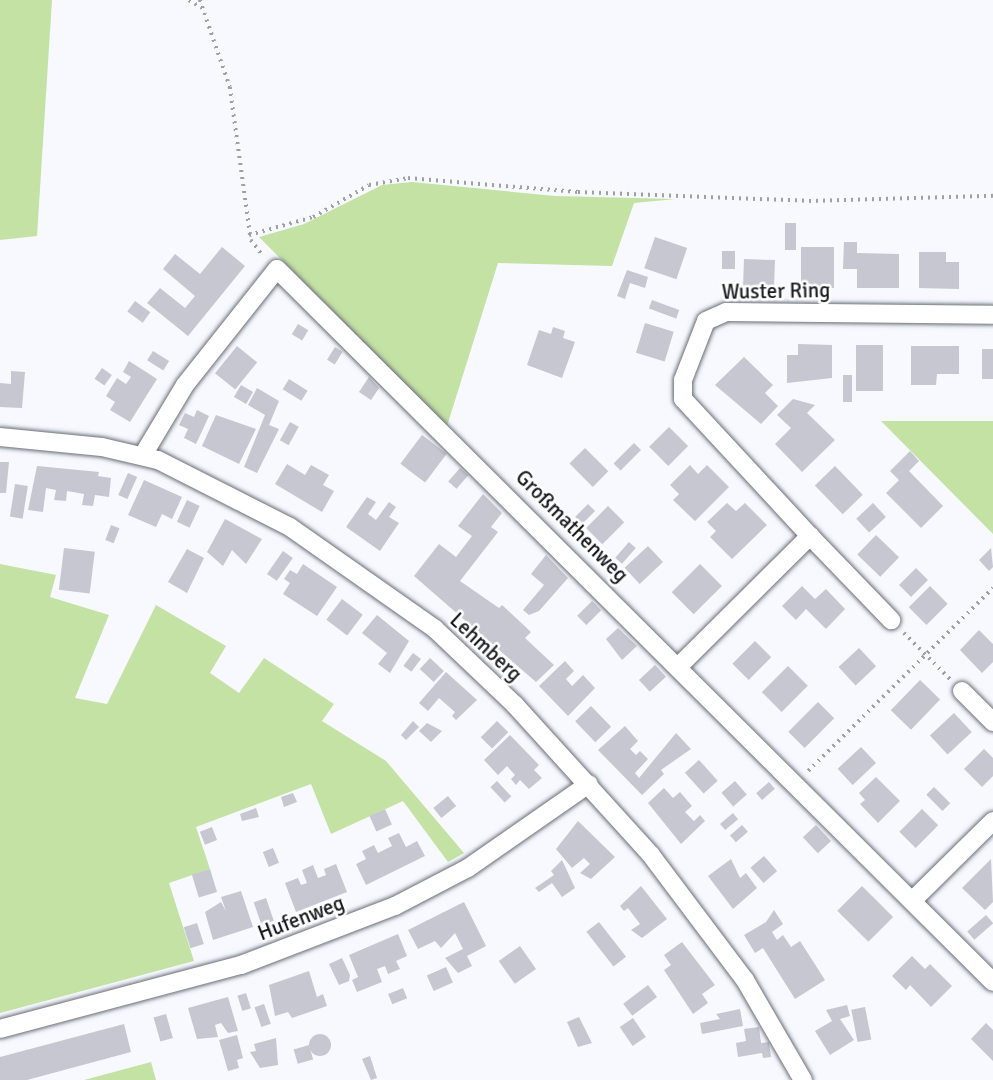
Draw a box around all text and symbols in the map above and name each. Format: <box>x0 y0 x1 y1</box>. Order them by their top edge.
street label: Wuster Ring <box>721 277 831 305</box>
street label: Großmathenweg <box>510 464 634 588</box>
street label: Lehmberg <box>445 607 527 687</box>
street label: Hufenweg <box>254 890 348 946</box>

